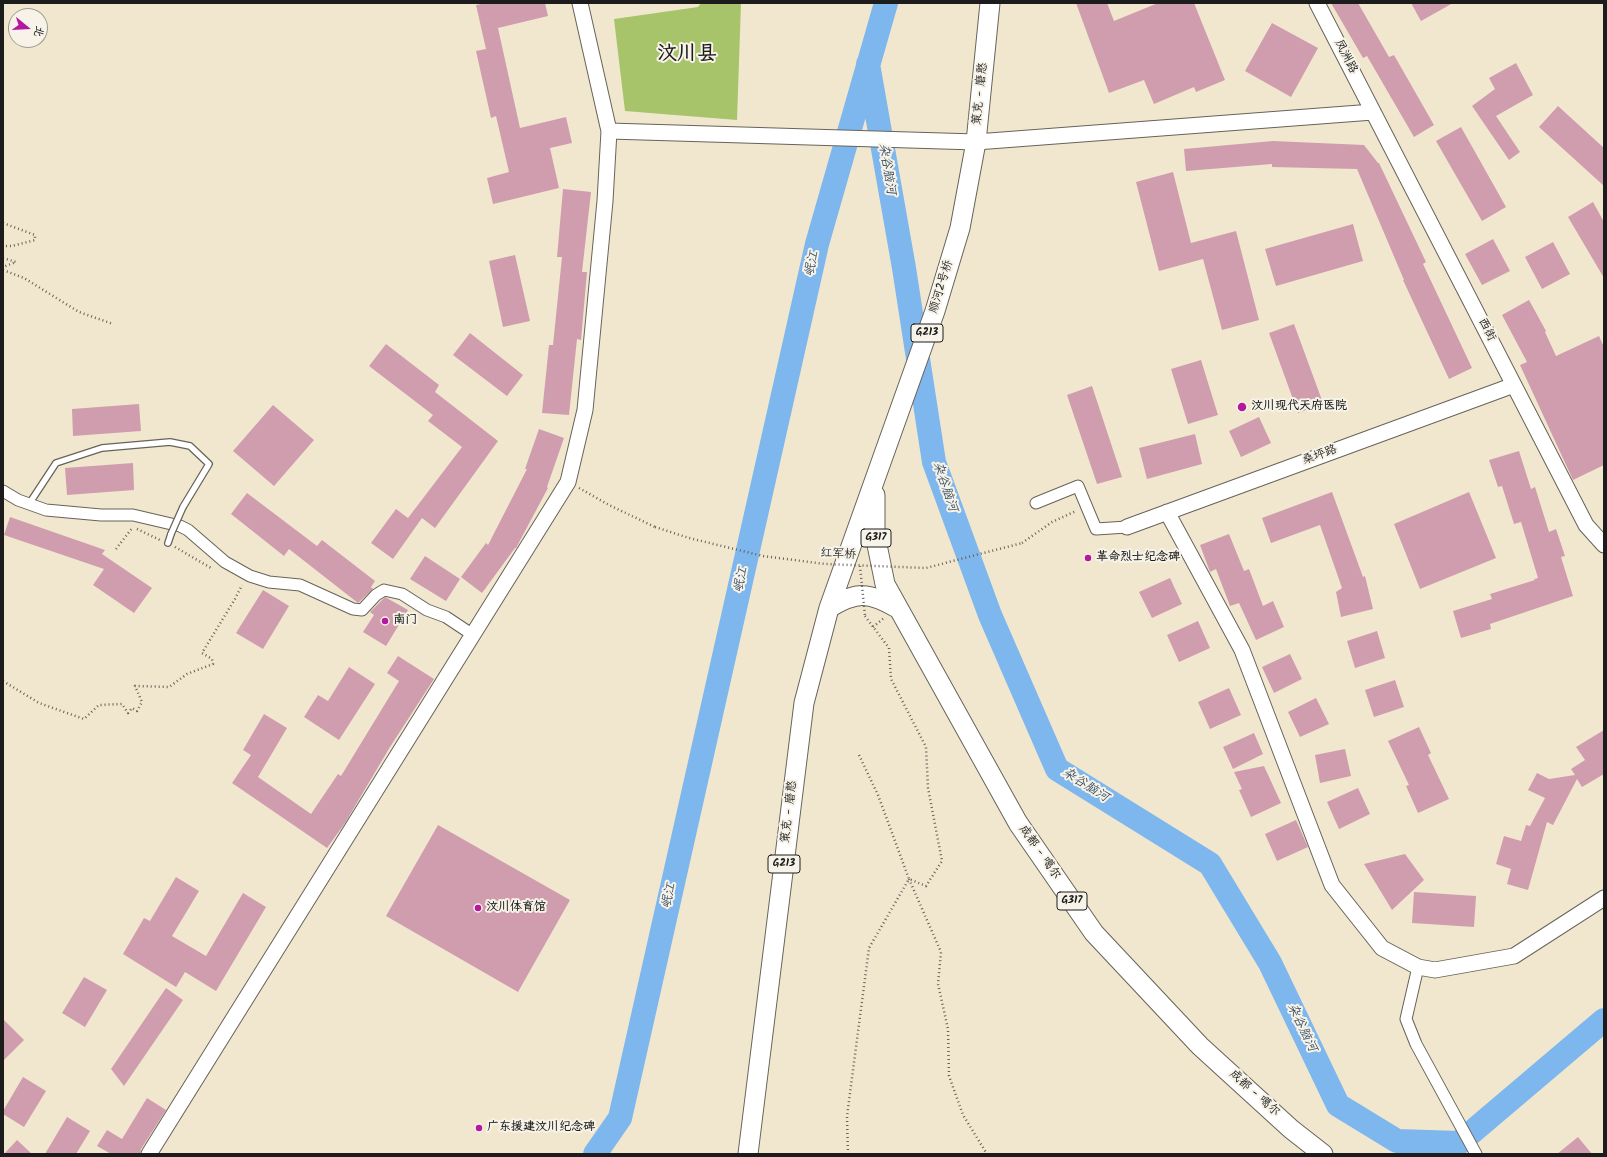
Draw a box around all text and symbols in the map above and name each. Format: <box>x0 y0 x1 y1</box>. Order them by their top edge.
north arrow <box>8 8 48 48</box>
text: 北 <box>28 23 49 39</box>
street label: 凤洲路 <box>1330 38 1360 76</box>
district label: 汶川县 <box>657 44 717 68</box>
street label: 策克 - 磨憨 <box>971 62 991 126</box>
water label: 杂谷脑河 <box>874 142 898 196</box>
water label: 岷江 <box>802 250 824 278</box>
street label: 顺河2号桥 <box>927 259 957 315</box>
street label: 西街 <box>1474 316 1498 344</box>
road number: G213 <box>911 324 943 342</box>
place label: 汶川现代天府医院 <box>1251 400 1347 414</box>
marker: 汶川现代天府医院 <box>1236 401 1248 413</box>
street label: 桑坪路 <box>1301 443 1339 469</box>
water label: 杂谷脑河 <box>928 460 960 514</box>
road number: G317 <box>861 529 891 547</box>
street label: 红军桥 <box>820 547 856 563</box>
place label: 革命烈士纪念碑 <box>1096 551 1180 565</box>
marker: 革命烈士纪念碑 <box>1083 553 1093 563</box>
water label: 岷江 <box>731 566 753 594</box>
place label: 南门 <box>393 614 417 628</box>
marker: 南门 <box>380 616 390 626</box>
water label: 杂谷脑河 <box>1059 766 1111 806</box>
street label: 策克 - 磨憨 <box>779 780 801 844</box>
street label: 成都 - 噶尔 <box>1015 823 1063 883</box>
road number: G213 <box>768 855 800 873</box>
water label: 岷江 <box>659 882 681 910</box>
road number: G317 <box>1057 892 1087 910</box>
place label: 汶川体育馆 <box>486 901 546 915</box>
marker: 汶川体育馆 <box>473 903 483 913</box>
water label: 杂谷脑河 <box>1283 1001 1319 1055</box>
street label: 成都 - 噶尔 <box>1226 1068 1282 1120</box>
place label: 广东援建汶川纪念碑 <box>487 1121 595 1135</box>
marker: 广东援建汶川纪念碑 <box>474 1123 484 1133</box>

